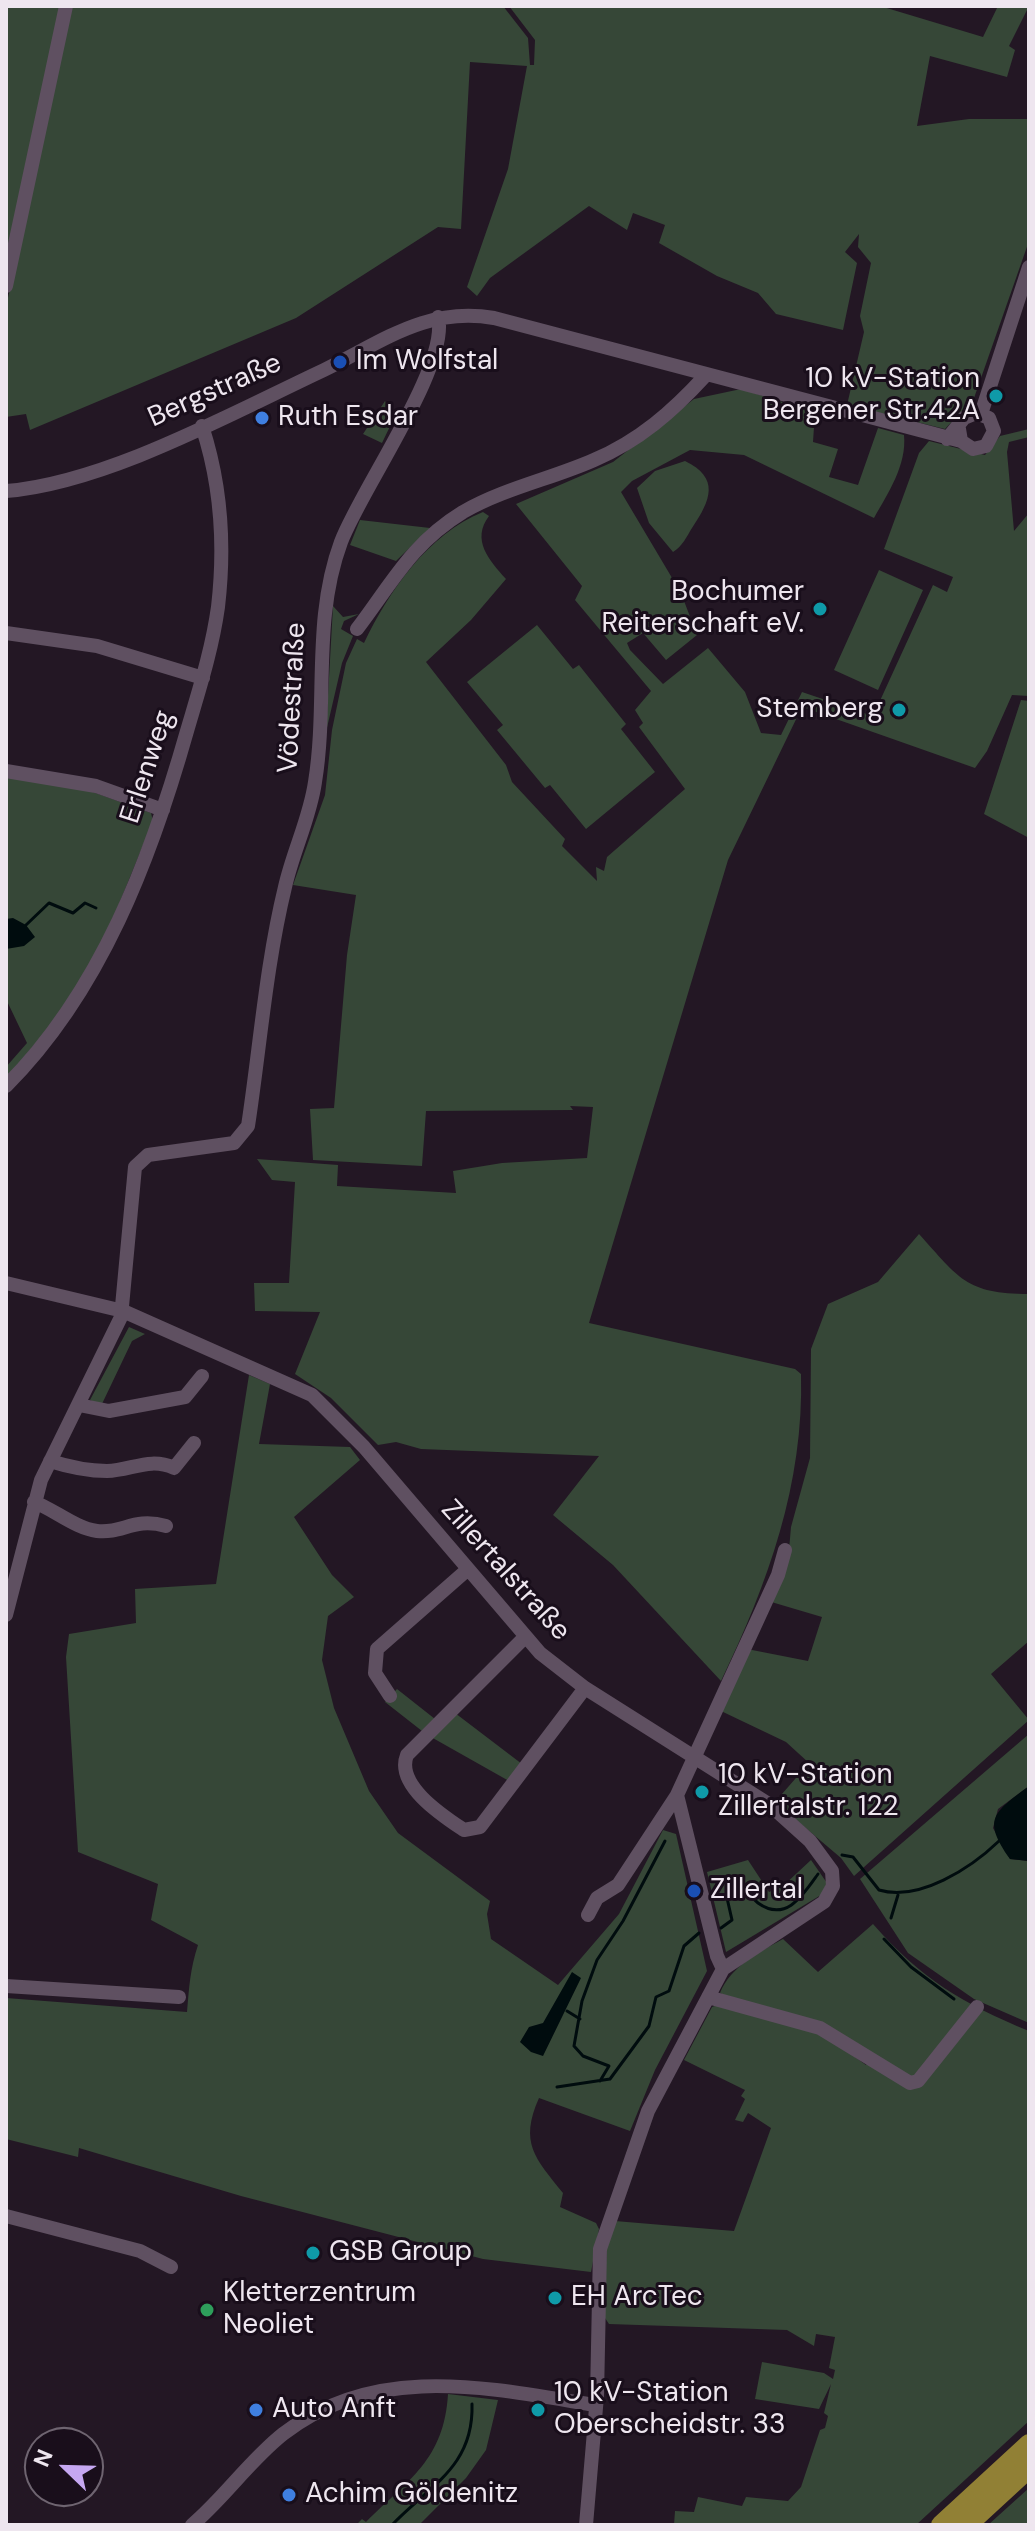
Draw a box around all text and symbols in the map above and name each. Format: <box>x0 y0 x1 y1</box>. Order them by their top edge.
place label: Im Wolfstal <box>356 345 498 379</box>
street label: Bergstraße <box>143 347 287 435</box>
marker: Im Wolfstal <box>331 353 349 371</box>
place label: 10 kV-Station Bergener Str.42A <box>763 363 980 429</box>
marker: 10 kV-Station Bergener Str.42A <box>987 387 1005 405</box>
place label: Ruth Esdar <box>278 401 418 435</box>
marker: Ruth Esdar <box>253 409 271 427</box>
place label: Bochumer Reiterschaft eV. <box>601 576 804 642</box>
marker: Bochumer Reiterschaft eV. <box>811 600 829 618</box>
street label: Vödestraße <box>272 622 314 774</box>
place label: Stemberg <box>756 693 883 727</box>
marker: Stemberg <box>890 701 908 719</box>
street label: Erlenweg <box>114 706 182 828</box>
street label: Zillertalstraße <box>433 1494 577 1648</box>
place label: 10 kV-Station Zillertalstr. 122 <box>718 1759 899 1825</box>
marker: 10 kV-Station Zillertalstr. 122 <box>693 1783 711 1801</box>
place label: Zillertal <box>710 1874 803 1908</box>
marker: Zillertal <box>685 1882 703 1900</box>
place label: GSB Group <box>329 2236 472 2270</box>
marker: GSB Group <box>304 2244 322 2262</box>
place label: Kletterzentrum Neoliet <box>223 2277 416 2343</box>
place label: EH ArcTec <box>571 2281 703 2315</box>
marker: EH ArcTec <box>546 2289 564 2307</box>
marker: Kletterzentrum Neoliet <box>198 2301 216 2319</box>
place label: 10 kV-Station Oberscheidstr. 33 <box>554 2377 786 2443</box>
place label: Auto Anft <box>272 2393 396 2427</box>
marker: Auto Anft <box>247 2401 265 2419</box>
marker: 10 kV-Station Oberscheidstr. 33 <box>529 2401 547 2419</box>
north arrow <box>24 2427 104 2507</box>
text: N <box>27 2445 60 2471</box>
place label: Achim Göldenitz <box>305 2478 518 2512</box>
marker: Achim Göldenitz <box>280 2486 298 2504</box>

